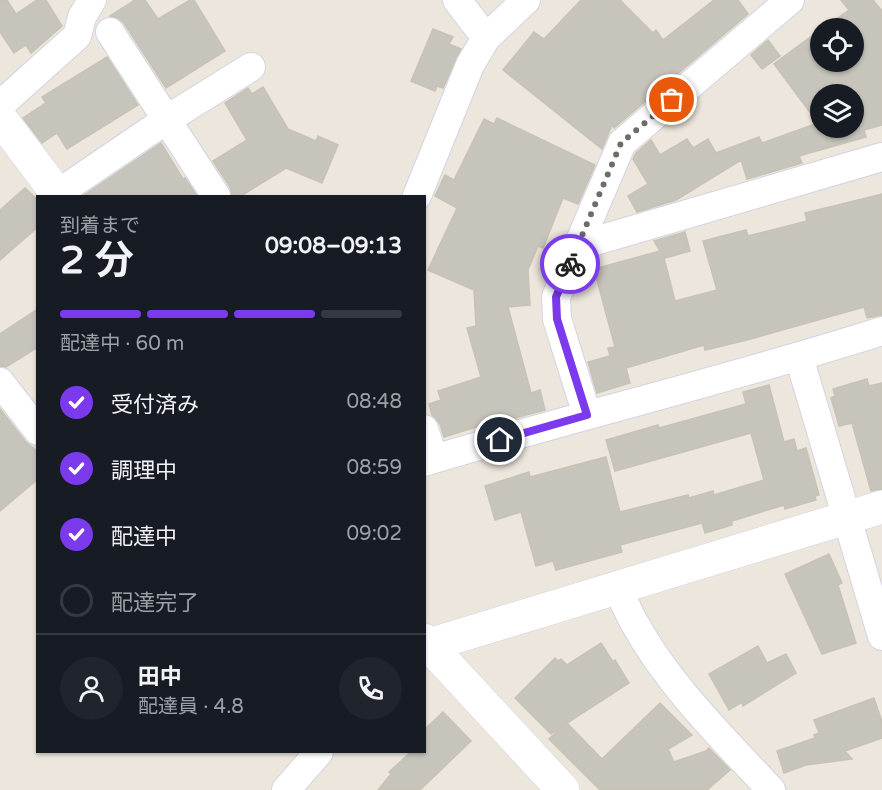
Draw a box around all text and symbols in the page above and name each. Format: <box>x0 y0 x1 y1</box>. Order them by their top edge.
map controls <box>810 18 864 138</box>
button: locate <box>810 18 864 72</box>
pin <box>646 74 697 125</box>
icon: bag <box>655 83 688 116</box>
button: layers <box>810 84 864 138</box>
text: 到着まで <box>60 214 140 238</box>
text: 09:08–09:13 <box>265 233 402 259</box>
courier <box>540 234 600 294</box>
text: 2 分 <box>60 237 134 284</box>
icon: bike <box>554 248 587 281</box>
text: 配達中 · 60 m <box>60 332 184 356</box>
icon: check <box>60 386 93 419</box>
text: 08:48 <box>347 390 402 414</box>
text: 受付済み <box>111 392 199 418</box>
pin <box>474 414 525 465</box>
icon: home <box>483 423 516 456</box>
icon: check <box>60 452 93 485</box>
text: 08:59 <box>347 456 402 480</box>
text: 調理中 <box>111 458 177 484</box>
icon: check <box>60 518 93 551</box>
text: 09:02 <box>347 522 402 546</box>
text: 配達中 <box>111 524 177 550</box>
text: 配達完了 <box>111 590 199 616</box>
button: person <box>60 657 123 720</box>
button: phone <box>339 657 402 720</box>
text: 田中 <box>138 664 182 690</box>
text: 配達員 · 4.8 <box>138 695 244 719</box>

